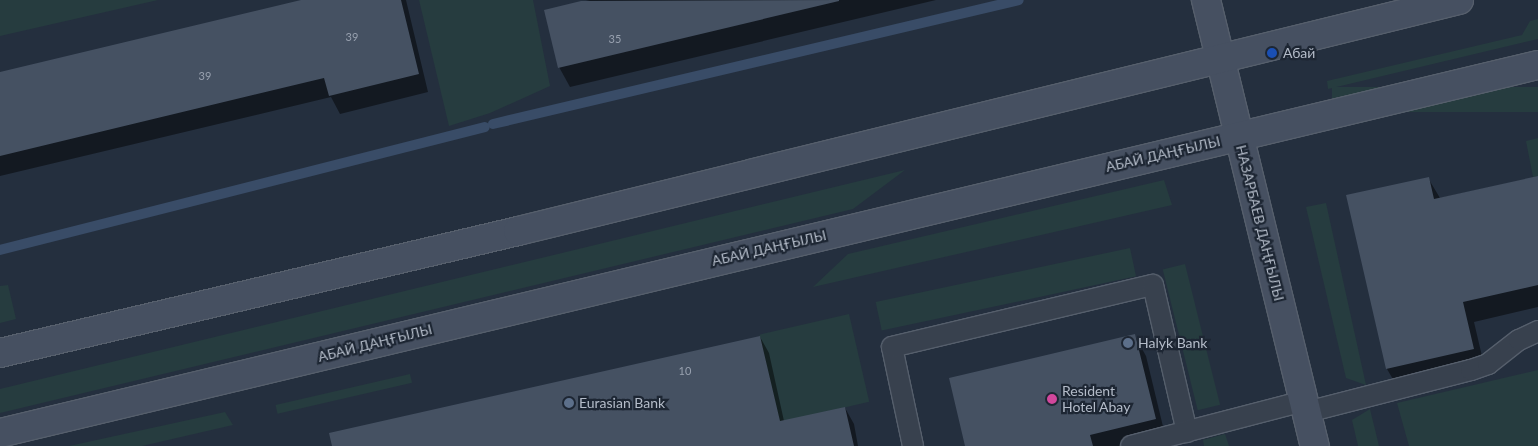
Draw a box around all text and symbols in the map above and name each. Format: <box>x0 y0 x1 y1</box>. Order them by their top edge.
house number: 39 <box>346 30 358 44</box>
house number: 35 <box>609 32 621 46</box>
place label: Абай <box>1283 45 1315 61</box>
marker: Абай <box>1265 46 1279 60</box>
house number: 39 <box>199 69 211 83</box>
street label: АБАЙ ДАҢҒЫЛЫ <box>1104 133 1222 175</box>
street label: НАЗАРБАЕВ ДАҢҒЫЛЫ <box>1232 143 1288 303</box>
street label: АБАЙ ДАҢҒЫЛЫ <box>710 227 828 269</box>
street label: АБАЙ ДАҢҒЫЛЫ <box>316 321 434 365</box>
place label: Halyk Bank <box>1138 335 1207 351</box>
marker: Halyk Bank <box>1122 337 1134 349</box>
house number: 10 <box>679 364 691 378</box>
place label: Resident Hotel Abay <box>1062 383 1131 416</box>
marker: Resident Hotel Abay <box>1046 393 1058 405</box>
place label: Eurasian Bank <box>579 395 665 411</box>
marker: Eurasian Bank <box>563 397 575 409</box>

